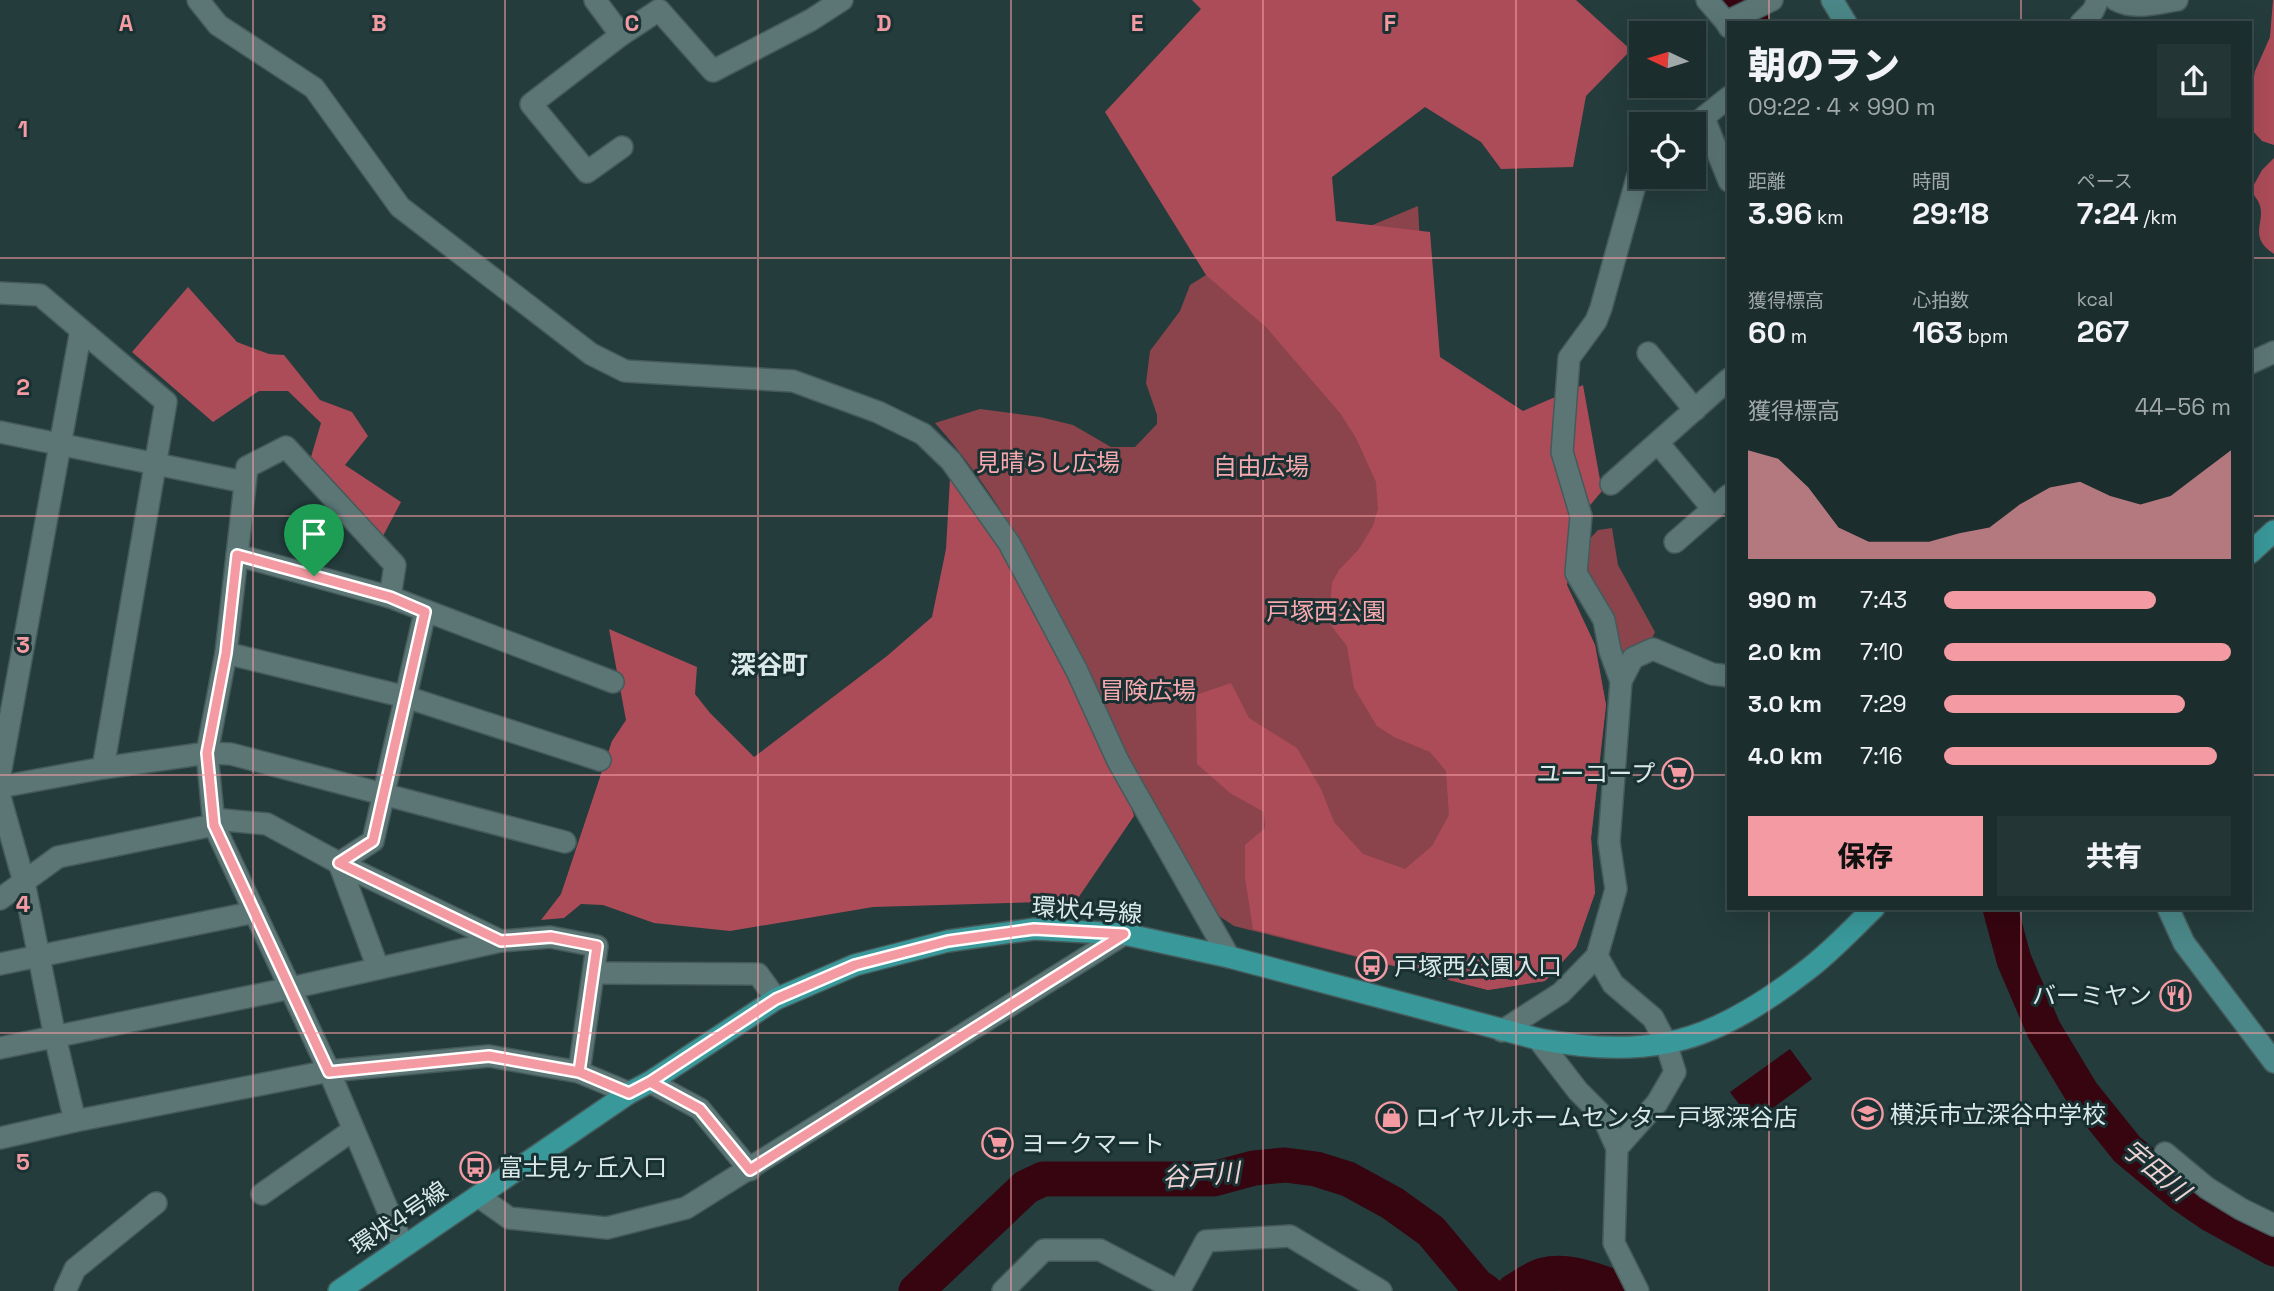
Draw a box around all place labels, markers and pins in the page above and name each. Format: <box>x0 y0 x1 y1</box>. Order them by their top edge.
pin <box>284 504 344 576</box>
supermarket icon: ユーコープ <box>1661 756 1695 790</box>
place label: ユーコープ <box>1536 758 1655 789</box>
bus stop icon: 戸塚西公園入口 <box>1354 949 1388 983</box>
place label: 戸塚西公園入口 <box>1394 951 1562 982</box>
restaurant icon: バーミヤン <box>2158 978 2192 1012</box>
place label: バーミヤン <box>2032 980 2152 1011</box>
school or university icon: 横浜市立深谷中学校 <box>1850 1097 1884 1131</box>
place label: 横浜市立深谷中学校 <box>1890 1099 2106 1130</box>
shop icon: ロイヤルホームセンター戸塚深谷店 <box>1375 1100 1409 1134</box>
place label: ロイヤルホームセンター戸塚深谷店 <box>1415 1102 1798 1133</box>
supermarket icon: ヨークマート <box>981 1126 1015 1160</box>
place label: ヨークマート <box>1021 1128 1165 1159</box>
bus stop icon: 富士見ヶ丘入口 <box>459 1150 493 1184</box>
place label: 富士見ヶ丘入口 <box>499 1152 667 1183</box>

